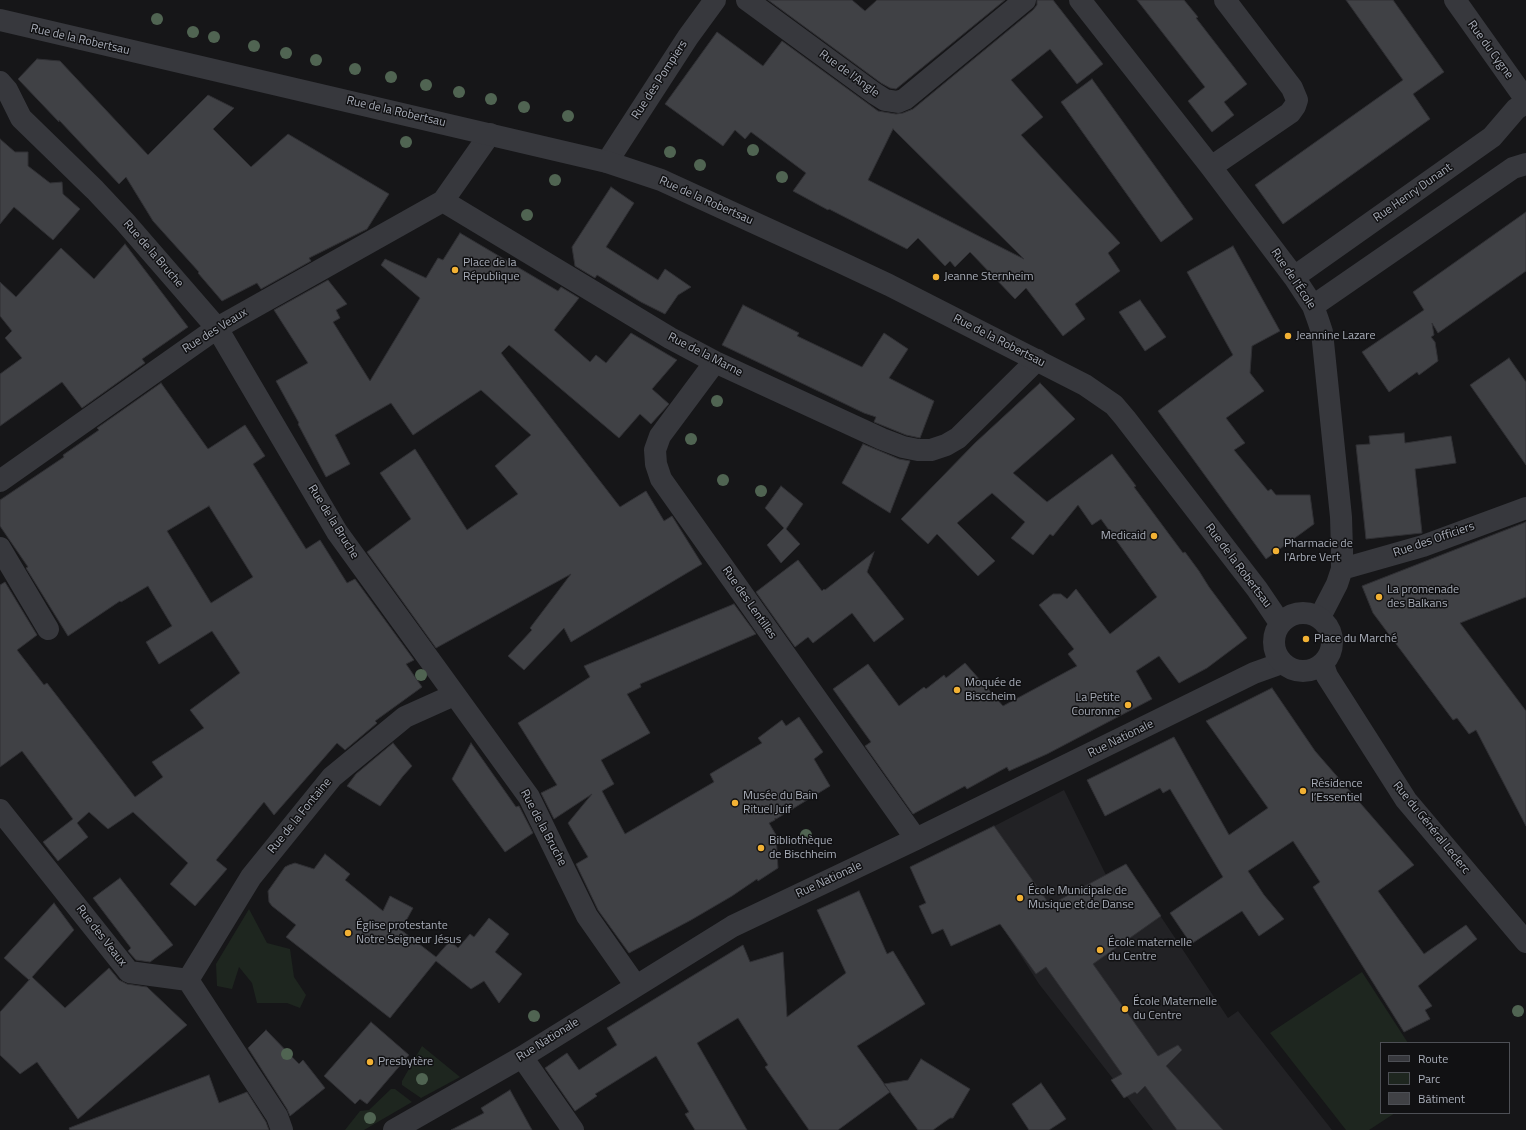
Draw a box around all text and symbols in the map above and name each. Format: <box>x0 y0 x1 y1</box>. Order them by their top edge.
street label: Rue du Cygne <box>1464 18 1516 82</box>
street label: Rue de la Robertsau <box>29 22 131 58</box>
street label: Rue des Pompiers <box>629 38 691 122</box>
street label: Rue de l'Angle <box>816 47 882 101</box>
street label: Rue de la Robertsau <box>345 94 447 130</box>
street label: Rue Henry Dunant <box>1371 161 1455 225</box>
street label: Rue de la Robertsau <box>657 174 755 228</box>
street label: Rue de la Bruche <box>120 217 186 291</box>
street label: Rue de l'École <box>1268 246 1318 312</box>
place label: Place de la République <box>463 256 519 284</box>
marker: Place de la République <box>450 265 460 275</box>
place label: Jeanne Sternheim <box>944 270 1033 284</box>
marker: Jeanne Sternheim <box>931 272 941 282</box>
street label: Rue des Veaux <box>180 305 250 357</box>
street label: Rue de la Robertsau <box>951 312 1047 370</box>
place label: Jeannine Lazare <box>1296 329 1375 343</box>
street label: Rue de la Marne <box>665 330 745 380</box>
marker: Jeannine Lazare <box>1283 331 1293 341</box>
street label: Rue de la Bruche <box>304 482 362 562</box>
street label: Rue des Officiers <box>1391 519 1477 561</box>
street label: Rue de la Robertsau <box>1202 521 1274 611</box>
place label: Medicaid <box>1101 529 1146 543</box>
marker: Medicaid <box>1149 531 1159 541</box>
place label: Pharmacie de l'Arbre Vert <box>1284 537 1353 565</box>
marker: Pharmacie de l'Arbre Vert <box>1271 546 1281 556</box>
street label: Rue des Lentilles <box>719 564 779 642</box>
place label: La promenade des Balkans <box>1387 583 1459 611</box>
marker: La promenade des Balkans <box>1374 592 1384 602</box>
place label: Place du Marché <box>1314 632 1397 646</box>
marker: Place du Marché <box>1301 634 1311 644</box>
place label: Moquée de Bisccheim <box>965 676 1021 704</box>
marker: Moquée de Bisccheim <box>952 685 962 695</box>
place label: La Petite Couronne <box>1072 691 1120 719</box>
marker: La Petite Couronne <box>1123 700 1133 710</box>
street label: Rue Nationale <box>1086 717 1156 761</box>
street label: Rue de la Fontaine <box>265 775 335 857</box>
place label: Résidence l’Essentiel <box>1311 777 1363 805</box>
street label: Rue du Général Leclerc <box>1389 779 1473 877</box>
marker: Résidence l’Essentiel <box>1298 786 1308 796</box>
street label: Rue de la Bruche <box>517 787 569 869</box>
place label: Musée du Bain Rituel Juif <box>743 789 818 817</box>
marker: Musée du Bain Rituel Juif <box>730 798 740 808</box>
place label: Bibliothèque de Bischheim <box>769 834 836 862</box>
marker: Bibliothèque de Bischheim <box>756 843 766 853</box>
street label: Rue Nationale <box>794 858 864 902</box>
place label: École Municipale de Musique et de Danse <box>1028 884 1134 912</box>
marker: École Municipale de Musique et de Danse <box>1015 893 1025 903</box>
street label: Rue des Veaux <box>73 903 129 969</box>
place label: Église protestante Notre Seigneur Jésus <box>356 919 461 947</box>
marker: Église protestante Notre Seigneur Jésus <box>343 928 353 938</box>
place label: École maternelle du Centre <box>1108 936 1192 964</box>
marker: École maternelle du Centre <box>1095 945 1105 955</box>
place label: École Maternelle du Centre <box>1133 995 1217 1023</box>
marker: École Maternelle du Centre <box>1120 1004 1130 1014</box>
street label: Rue Nationale <box>514 1015 582 1065</box>
legend <box>1380 1042 1510 1114</box>
text: Route <box>1418 1049 1448 1068</box>
place label: Presbytère <box>378 1055 433 1069</box>
marker: Presbytère <box>365 1057 375 1067</box>
text: Parc <box>1418 1069 1440 1088</box>
text: Bâtiment <box>1418 1089 1465 1108</box>

